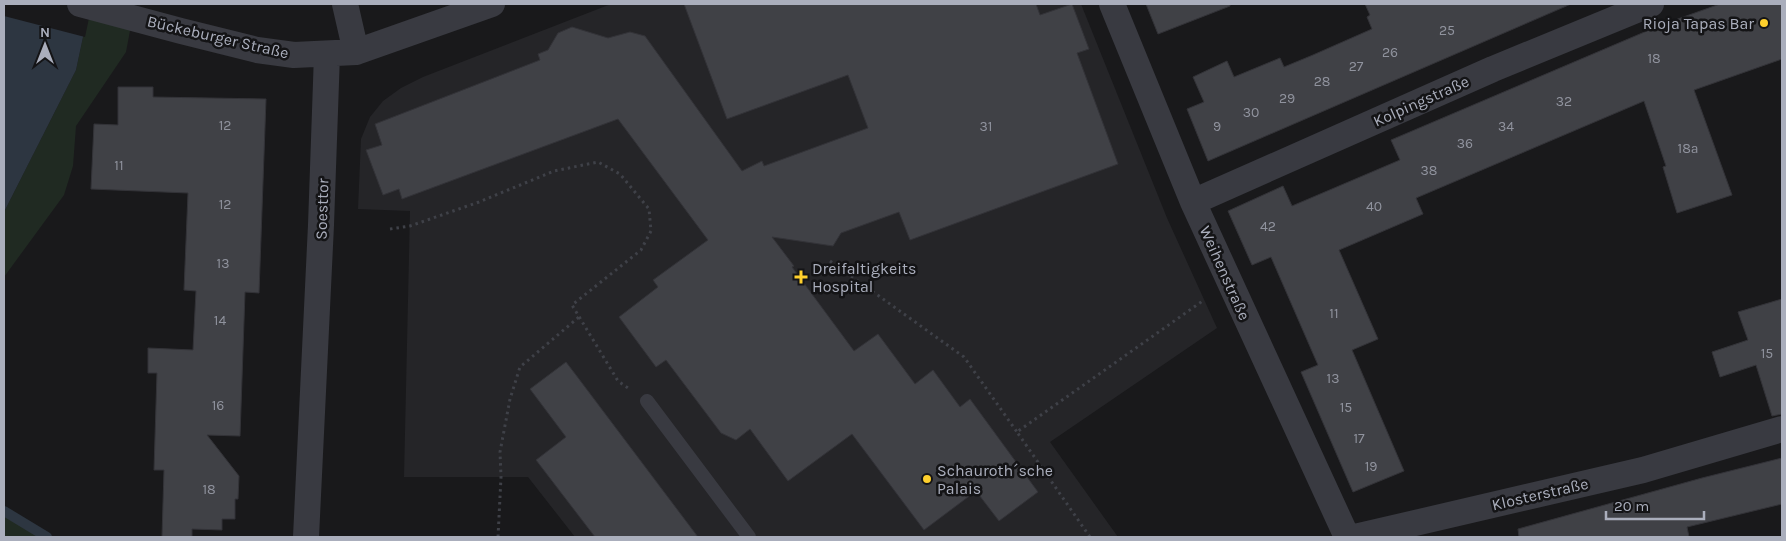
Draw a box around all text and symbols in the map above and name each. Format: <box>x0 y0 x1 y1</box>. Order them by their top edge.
street label: Bückeburger Straße <box>145 11 291 63</box>
place label: Rioja Tapas Bar <box>1643 14 1754 33</box>
marker: Rioja Tapas Bar <box>1758 17 1770 29</box>
north arrow <box>20 20 70 70</box>
house number: 25 <box>1439 22 1455 39</box>
text: N <box>40 24 50 41</box>
house number: 26 <box>1382 44 1398 61</box>
house number: 18 <box>1647 50 1661 67</box>
house number: 27 <box>1349 58 1364 75</box>
street label: Kolpingstraße <box>1370 71 1472 131</box>
house number: 28 <box>1314 73 1330 90</box>
house number: 29 <box>1279 90 1295 107</box>
house number: 32 <box>1556 93 1572 110</box>
house number: 30 <box>1243 104 1259 121</box>
house number: 12 <box>219 117 231 134</box>
house number: 31 <box>980 118 992 135</box>
house number: 9 <box>1213 118 1221 135</box>
house number: 34 <box>1498 118 1514 135</box>
house number: 36 <box>1457 135 1473 152</box>
house number: 18a <box>1678 140 1698 157</box>
house number: 11 <box>114 157 124 174</box>
house number: 38 <box>1421 162 1437 179</box>
street label: Soesttor <box>311 178 333 240</box>
house number: 12 <box>219 196 231 213</box>
house number: 40 <box>1366 198 1382 215</box>
house number: 42 <box>1260 218 1276 235</box>
street label: Weihenstraße <box>1196 223 1254 323</box>
house number: 13 <box>217 255 229 272</box>
place label: Dreifaltigkeits Hospital <box>812 259 916 296</box>
marker: Dreifaltigkeits Hospital <box>794 270 808 284</box>
house number: 11 <box>1329 305 1339 322</box>
house number: 14 <box>214 312 226 329</box>
house number: 15 <box>1761 345 1773 362</box>
house number: 13 <box>1327 370 1339 387</box>
house number: 16 <box>212 397 224 414</box>
house number: 15 <box>1340 399 1352 416</box>
house number: 17 <box>1353 430 1365 447</box>
house number: 19 <box>1365 458 1377 475</box>
place label: Schauroth´sche Palais <box>937 461 1053 498</box>
marker: Schauroth´sche Palais <box>921 473 933 485</box>
street label: Klosterstraße <box>1490 474 1590 514</box>
house number: 18 <box>202 481 216 498</box>
scale bar <box>1606 488 1704 520</box>
text: 20 m <box>1614 497 1649 515</box>

